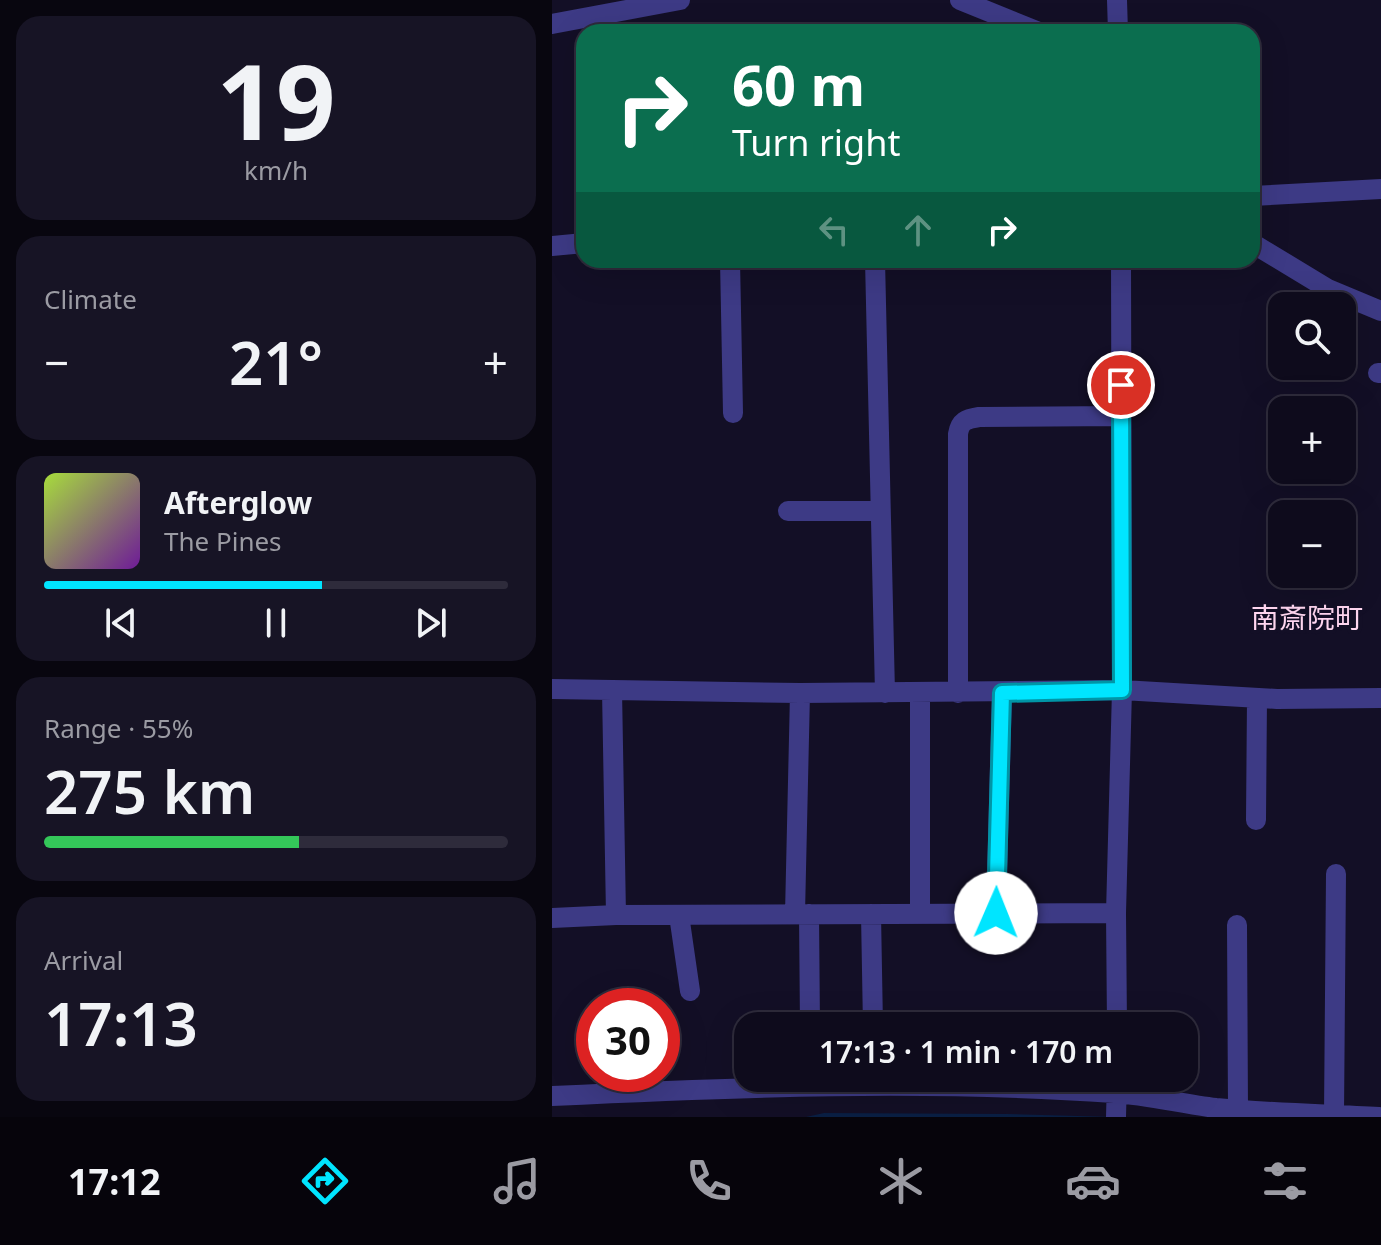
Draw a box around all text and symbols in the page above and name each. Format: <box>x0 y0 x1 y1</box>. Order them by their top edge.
text: 19 <box>217 29 335 170</box>
text: 60 m <box>732 46 865 122</box>
icon: right <box>600 56 704 160</box>
text: Turn right <box>732 118 900 167</box>
text: km/h <box>244 152 308 188</box>
icon: left <box>812 208 856 252</box>
icon: ahead <box>896 208 940 252</box>
icon: right <box>980 208 1024 252</box>
text: Climate <box>44 281 137 317</box>
map controls <box>1268 292 1356 588</box>
button: search <box>1268 292 1356 380</box>
text: 21° <box>229 321 323 403</box>
text: − <box>44 332 69 392</box>
text: + <box>483 332 508 392</box>
pin <box>1087 351 1155 419</box>
icon: arrive <box>1099 363 1143 407</box>
button: + <box>1268 396 1356 484</box>
text: Afterglow <box>164 482 312 523</box>
button: − <box>1268 500 1356 588</box>
text: The Pines <box>164 523 282 559</box>
district label: 南斎院町 <box>1251 598 1363 636</box>
icon: previous <box>99 601 143 645</box>
icon: pause <box>254 601 298 645</box>
icon: next <box>409 601 453 645</box>
text: Range · 55% <box>44 710 193 746</box>
text: 275 km <box>44 750 255 832</box>
position arrow <box>954 871 1038 955</box>
text: Arrival <box>44 942 123 978</box>
text: 17:13 <box>44 982 198 1064</box>
speed limit sign: 30 <box>576 988 680 1092</box>
text: 17:13 · 1 min · 170 m <box>819 1031 1113 1072</box>
icon: directions <box>297 1153 353 1209</box>
icon: music <box>489 1153 545 1209</box>
icon: phone <box>681 1153 737 1209</box>
icon: climate <box>873 1153 929 1209</box>
icon: car <box>1065 1153 1121 1209</box>
icon: filters <box>1257 1153 1313 1209</box>
text: 17:12 <box>68 1157 161 1206</box>

